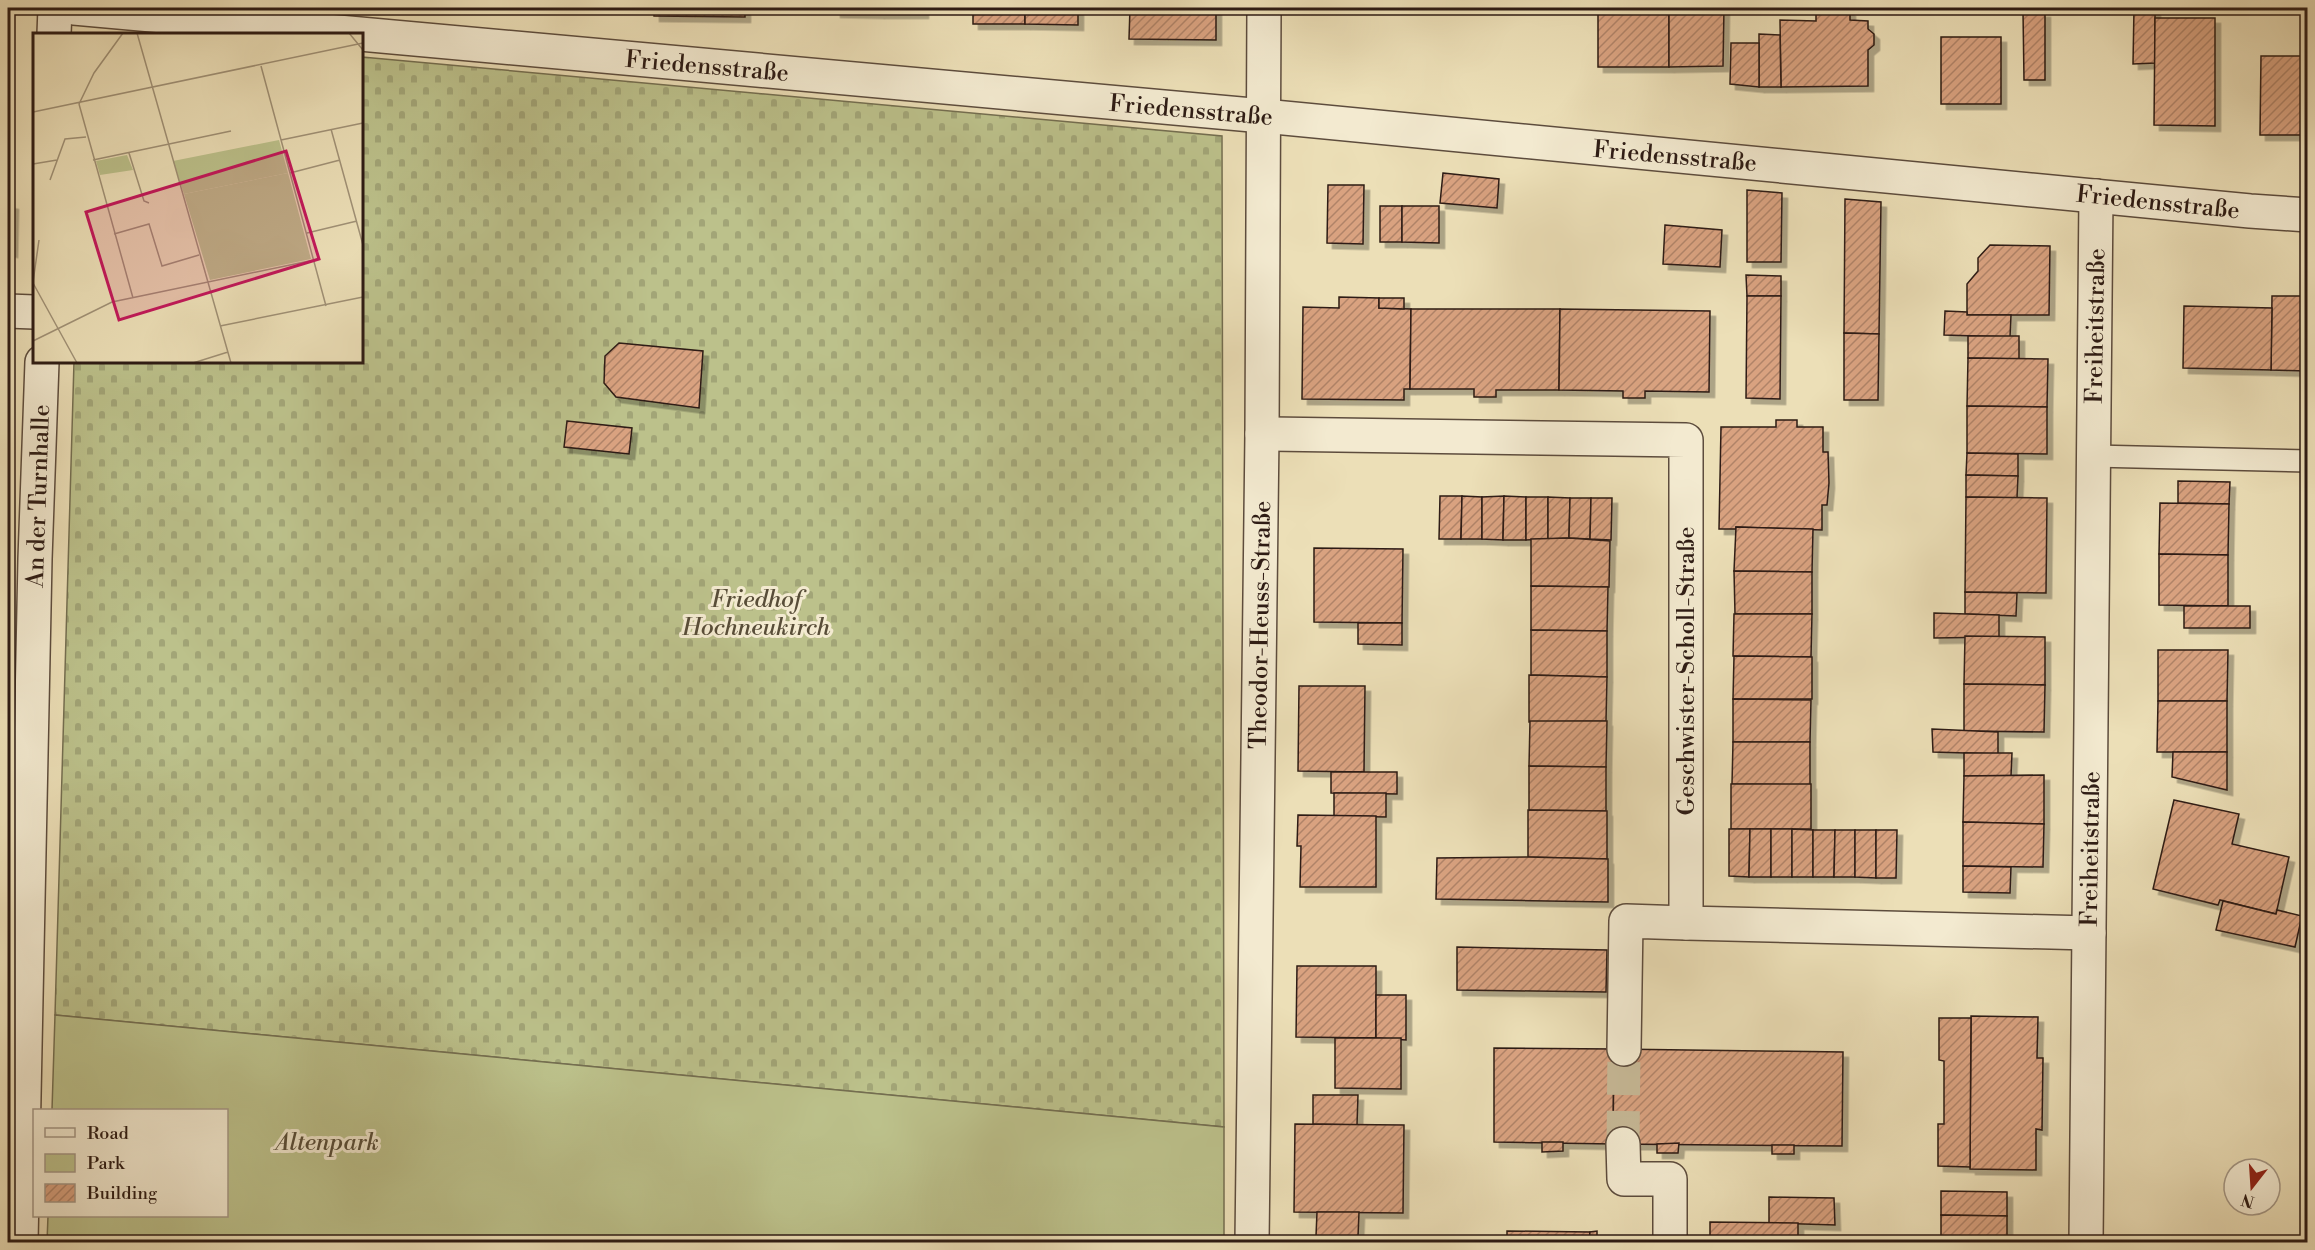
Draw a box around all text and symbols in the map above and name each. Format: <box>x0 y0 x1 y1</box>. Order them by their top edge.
inset map <box>33 33 363 363</box>
street label: Friedensstraße <box>624 45 790 89</box>
street label: Friedensstraße <box>1108 89 1274 133</box>
street label: Friedensstraße <box>1592 135 1758 179</box>
street label: Friedensstraße <box>2075 179 2241 226</box>
street label: Freiheitstraße <box>2080 248 2112 404</box>
street label: An der Turnhalle <box>21 404 57 589</box>
street label: Theodor-Heuss-Straße <box>1244 501 1278 749</box>
street label: Geschwister-Scholl-Straße <box>1672 526 1702 816</box>
park label: Friedhof Hochneukirch <box>681 585 831 643</box>
street label: Freiheitstraße <box>2075 771 2107 927</box>
legend <box>33 1109 228 1217</box>
text: Road <box>87 1122 130 1145</box>
park label: Altenpark <box>272 1128 379 1158</box>
text: Park <box>87 1152 126 1175</box>
north arrow <box>2222 1157 2282 1217</box>
text: Building <box>86 1182 158 1205</box>
text: N <box>2239 1189 2257 1212</box>

